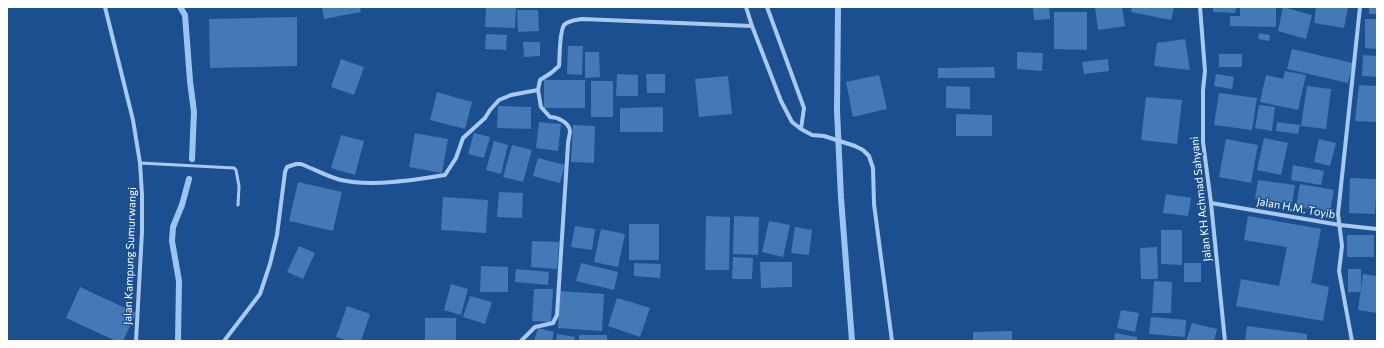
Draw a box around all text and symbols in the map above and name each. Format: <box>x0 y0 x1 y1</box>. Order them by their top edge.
street label: Jalan KH Achmad Sahyani <box>1188 136 1214 262</box>
street label: Jalan Kampung Sumurwangi <box>121 187 139 325</box>
street label: Jalan H.M. Toyib <box>1256 195 1336 221</box>

